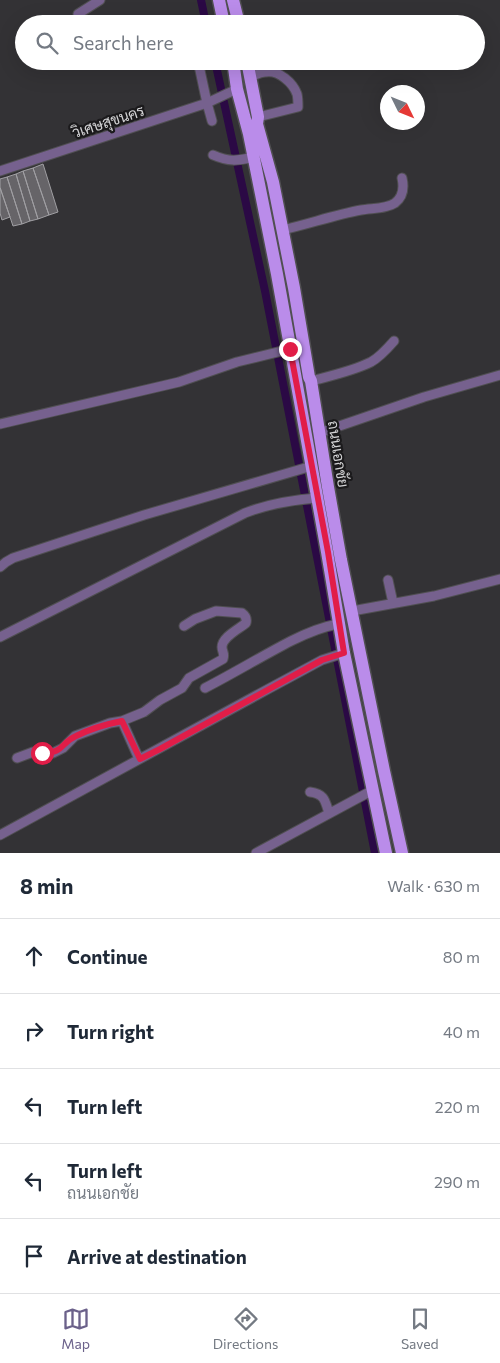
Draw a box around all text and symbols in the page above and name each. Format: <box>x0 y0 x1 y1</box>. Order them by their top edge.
search box <box>15 15 485 70</box>
icon: search <box>33 29 61 57</box>
text: Search here <box>73 31 173 54</box>
north arrow <box>380 85 425 130</box>
street label: วิเศษสุขนคร <box>69 101 147 144</box>
route end <box>279 338 302 361</box>
street label: ถนนเอกชัย <box>325 419 353 489</box>
route start <box>31 742 54 765</box>
text: 8 min <box>20 873 73 898</box>
text: Walk · 630 m <box>387 876 480 895</box>
icon: ahead <box>20 942 48 970</box>
text: Continue <box>67 945 147 968</box>
text: 80 m <box>443 947 480 966</box>
icon: right <box>20 1017 48 1045</box>
text: Turn right <box>67 1020 154 1043</box>
text: 40 m <box>443 1022 480 1041</box>
icon: left <box>20 1092 48 1120</box>
text: Turn left <box>67 1095 142 1118</box>
text: 220 m <box>435 1097 480 1116</box>
text: Turn left <box>67 1159 142 1182</box>
icon: left <box>20 1167 48 1195</box>
text: 290 m <box>434 1172 480 1191</box>
text: ถนนเอกชัย <box>67 1183 139 1202</box>
icon: arrive <box>20 1242 48 1270</box>
text: Arrive at destination <box>67 1245 247 1268</box>
tab: Map <box>61 1305 90 1352</box>
tab: Directions <box>213 1305 278 1352</box>
tab: Saved <box>401 1305 439 1352</box>

